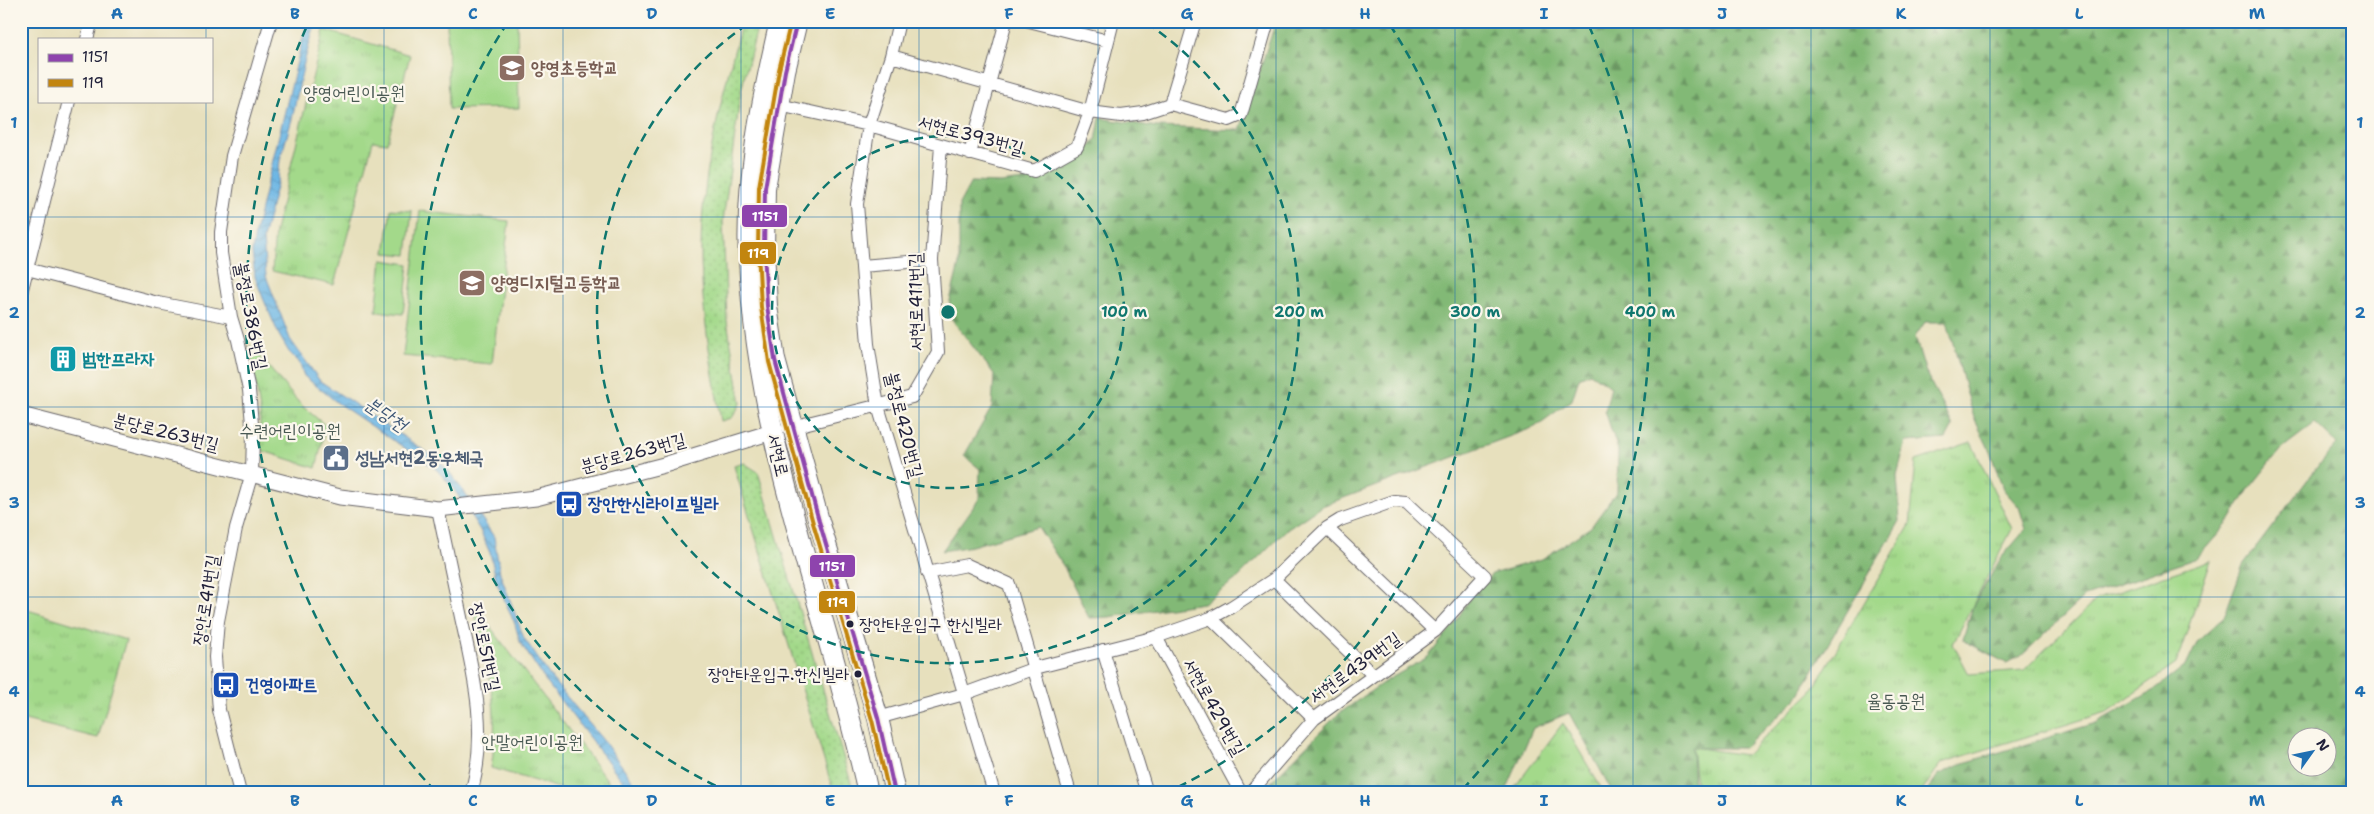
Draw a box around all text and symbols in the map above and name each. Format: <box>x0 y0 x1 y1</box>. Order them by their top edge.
text: A <box>111 3 123 24</box>
text: B <box>290 3 300 24</box>
text: C <box>468 3 478 24</box>
text: D <box>646 3 658 24</box>
text: E <box>825 3 835 24</box>
text: F <box>1004 3 1014 24</box>
text: G <box>1181 3 1194 24</box>
text: H <box>1359 3 1371 24</box>
text: I <box>1540 3 1549 24</box>
text: J <box>1717 3 1727 24</box>
text: K <box>1896 3 1907 24</box>
text: L <box>2075 3 2084 24</box>
text: M <box>2249 3 2266 24</box>
legend <box>38 38 212 102</box>
text: 1151 <box>82 47 109 67</box>
school or university icon: 양영초등학교 <box>497 53 527 83</box>
place label: 양영초등학교 <box>531 56 618 80</box>
text: 119 <box>82 73 104 93</box>
park label: 양영어린이공원 <box>303 81 405 105</box>
street label: 서현로393번길 <box>916 109 1027 161</box>
text: 1 <box>10 112 18 133</box>
text: 1 <box>2356 112 2364 133</box>
line badge: 1151 <box>741 204 788 228</box>
text: 1151 <box>752 207 778 225</box>
line badge: 119 <box>739 241 777 265</box>
text: 119 <box>747 244 769 262</box>
street label: 서현로411번길 <box>903 252 929 351</box>
street label: 불정로386번길 <box>229 260 273 372</box>
school or university icon: 양영디지털고등학교 <box>457 268 487 298</box>
place label: 양영디지털고등학교 <box>491 271 621 295</box>
text: 2 <box>8 302 20 323</box>
text: 100 m <box>1101 302 1147 322</box>
text: 200 m <box>1274 302 1324 322</box>
text: 300 m <box>1450 302 1500 322</box>
text: 400 m <box>1625 302 1675 322</box>
text: 2 <box>2354 302 2366 323</box>
centre of rings <box>939 303 957 321</box>
building icon: 범한프라자 <box>48 344 78 374</box>
place label: 범한프라자 <box>82 347 155 371</box>
street label: 불정로420번길 <box>879 370 929 481</box>
water label: 분당천 <box>360 391 413 438</box>
street label: 분당로263번길 <box>111 407 222 457</box>
park label: 수련어린이공원 <box>239 419 341 443</box>
street label: 분당로263번길 <box>578 427 689 479</box>
street label: 서현로 <box>761 431 795 479</box>
public building icon: 성남서현2동우체국 <box>321 443 351 473</box>
place label: 성남서현2동우체국 <box>355 446 483 470</box>
bus stop icon: 장안한신라이프빌라 <box>554 489 584 519</box>
text: 3 <box>8 492 20 513</box>
place label: 장안한신라이프빌라 <box>587 492 719 516</box>
text: 3 <box>2354 492 2366 513</box>
street label: 장안로41번길 <box>187 552 225 647</box>
line badge: 1151 <box>809 554 856 578</box>
text: 1151 <box>819 557 845 575</box>
line badge: 119 <box>818 590 856 614</box>
text: 119 <box>826 593 848 611</box>
street label: 장안로51번길 <box>464 600 506 694</box>
place label: 장안타운입구 한신빌라 <box>859 613 1002 635</box>
marker: 장안타운입구 한신빌라 <box>845 619 855 629</box>
street label: 서현로439번길 <box>1304 626 1406 709</box>
street label: 서현로429번길 <box>1177 654 1251 760</box>
place label: 장안타운입구.한신빌라 <box>708 663 849 685</box>
marker: 장안타운입구.한신빌라 <box>853 669 863 679</box>
bus stop icon: 건영아파트 <box>211 670 241 700</box>
place label: 건영아파트 <box>245 673 317 697</box>
text: 4 <box>8 681 20 702</box>
text: 4 <box>2354 681 2366 702</box>
park label: 율동공원 <box>1867 689 1925 713</box>
north arrow <box>2286 726 2336 776</box>
park label: 안말어린이공원 <box>481 730 583 754</box>
text: N <box>2312 735 2333 754</box>
text: A <box>111 790 123 811</box>
text: B <box>290 790 300 811</box>
text: C <box>468 790 478 811</box>
text: D <box>646 790 658 811</box>
text: E <box>825 790 835 811</box>
text: F <box>1004 790 1014 811</box>
text: G <box>1181 790 1194 811</box>
text: H <box>1359 790 1371 811</box>
text: I <box>1540 790 1549 811</box>
text: J <box>1717 790 1727 811</box>
text: K <box>1896 790 1907 811</box>
text: L <box>2075 790 2084 811</box>
text: M <box>2249 790 2266 811</box>

